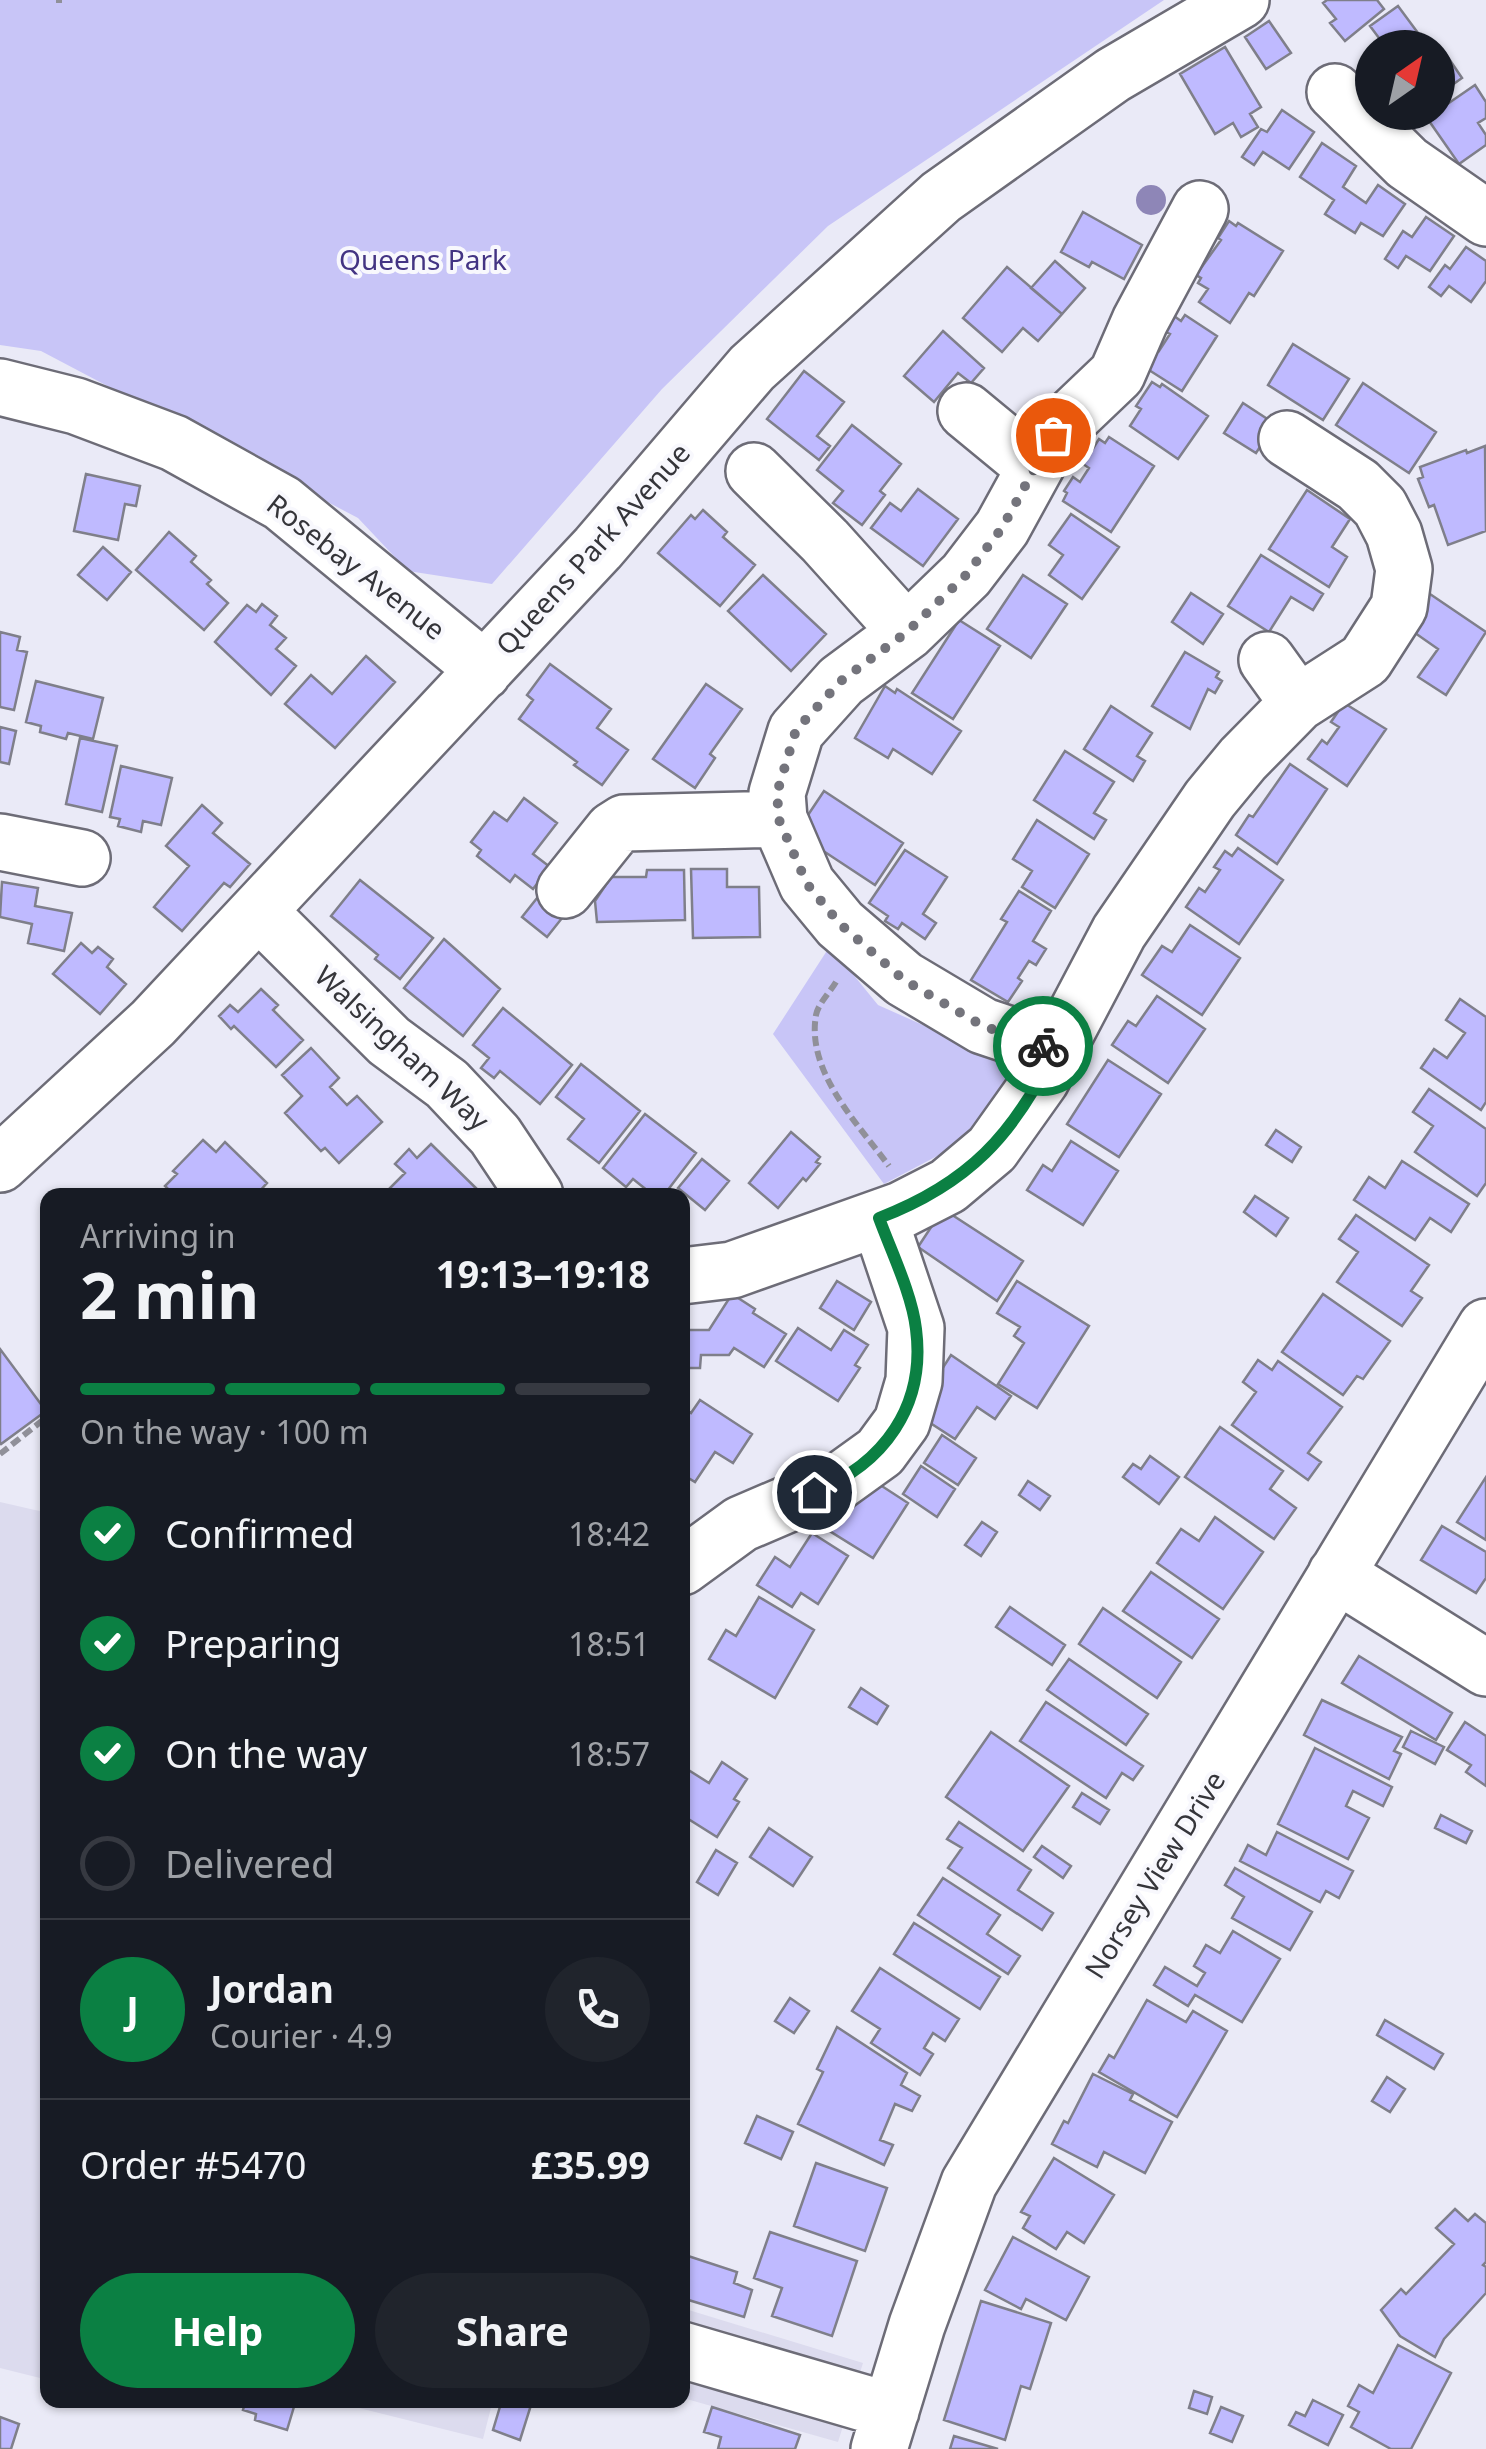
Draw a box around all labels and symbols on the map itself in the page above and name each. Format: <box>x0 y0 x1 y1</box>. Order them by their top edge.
north arrow <box>1355 30 1455 130</box>
park label: Queens Park <box>339 240 507 278</box>
pin <box>1011 393 1096 478</box>
street label: Queens Park Avenue <box>487 434 698 663</box>
street label: Rosebay Avenue <box>260 485 454 648</box>
street label: Walsingham Way <box>307 956 499 1139</box>
courier <box>993 996 1093 1096</box>
pin <box>772 1450 857 1535</box>
street label: Norsey View Drive <box>1075 1764 1233 1985</box>

